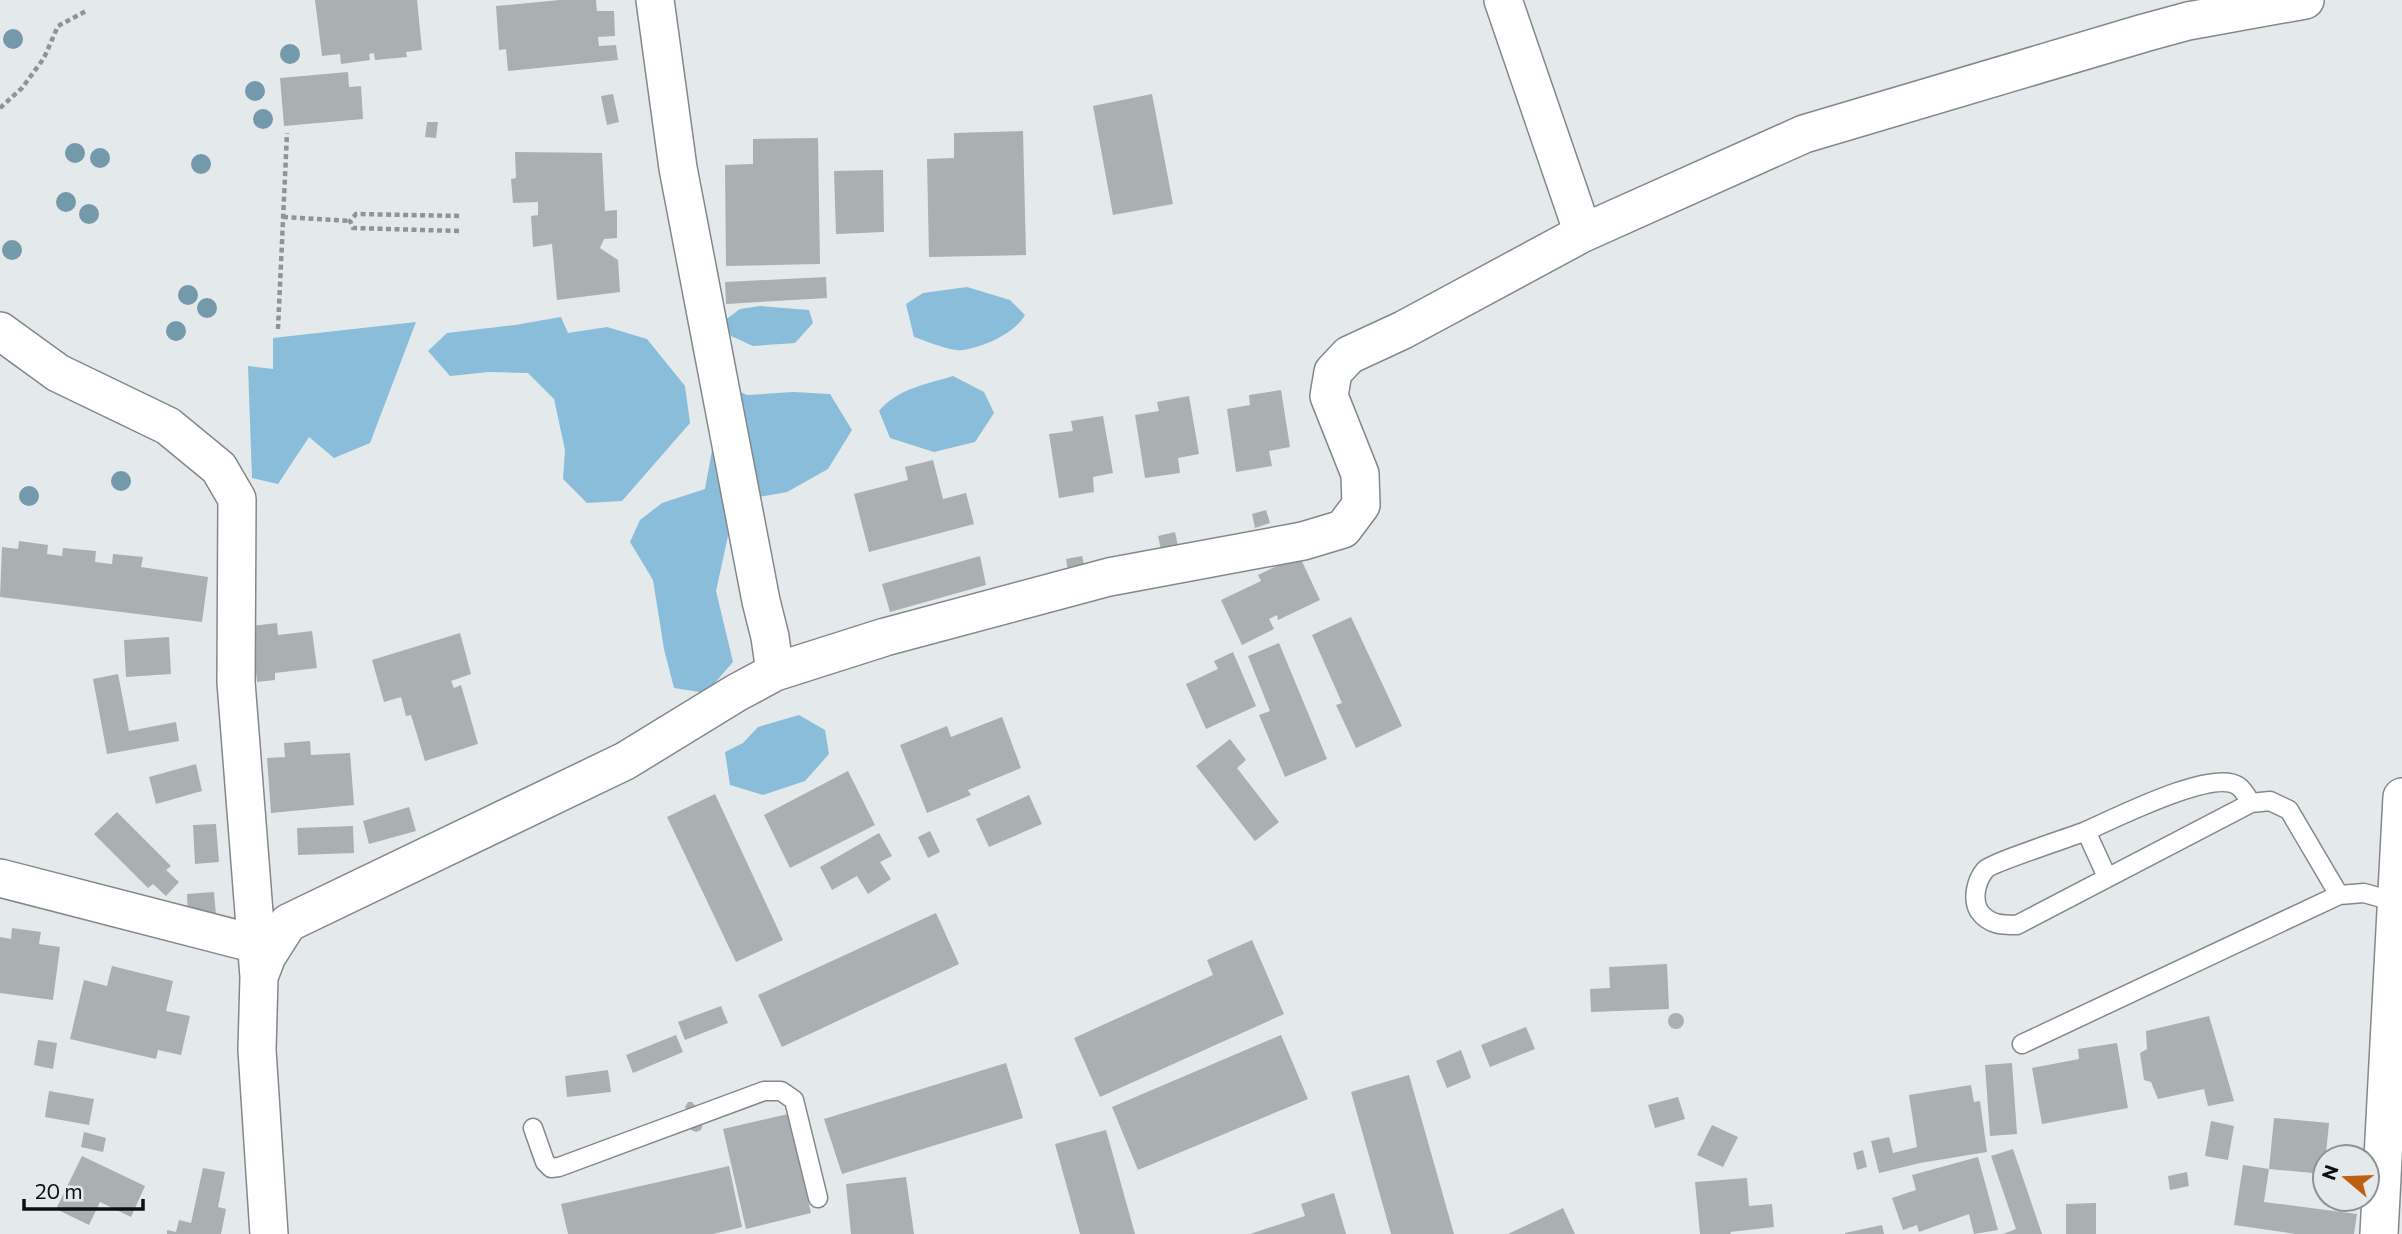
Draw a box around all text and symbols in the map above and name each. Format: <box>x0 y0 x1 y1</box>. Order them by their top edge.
north arrow <box>2311 1143 2381 1213</box>
text: N <box>2316 1162 2343 1183</box>
scale bar <box>24 1168 144 1212</box>
text: 20 m <box>35 1178 83 1203</box>

